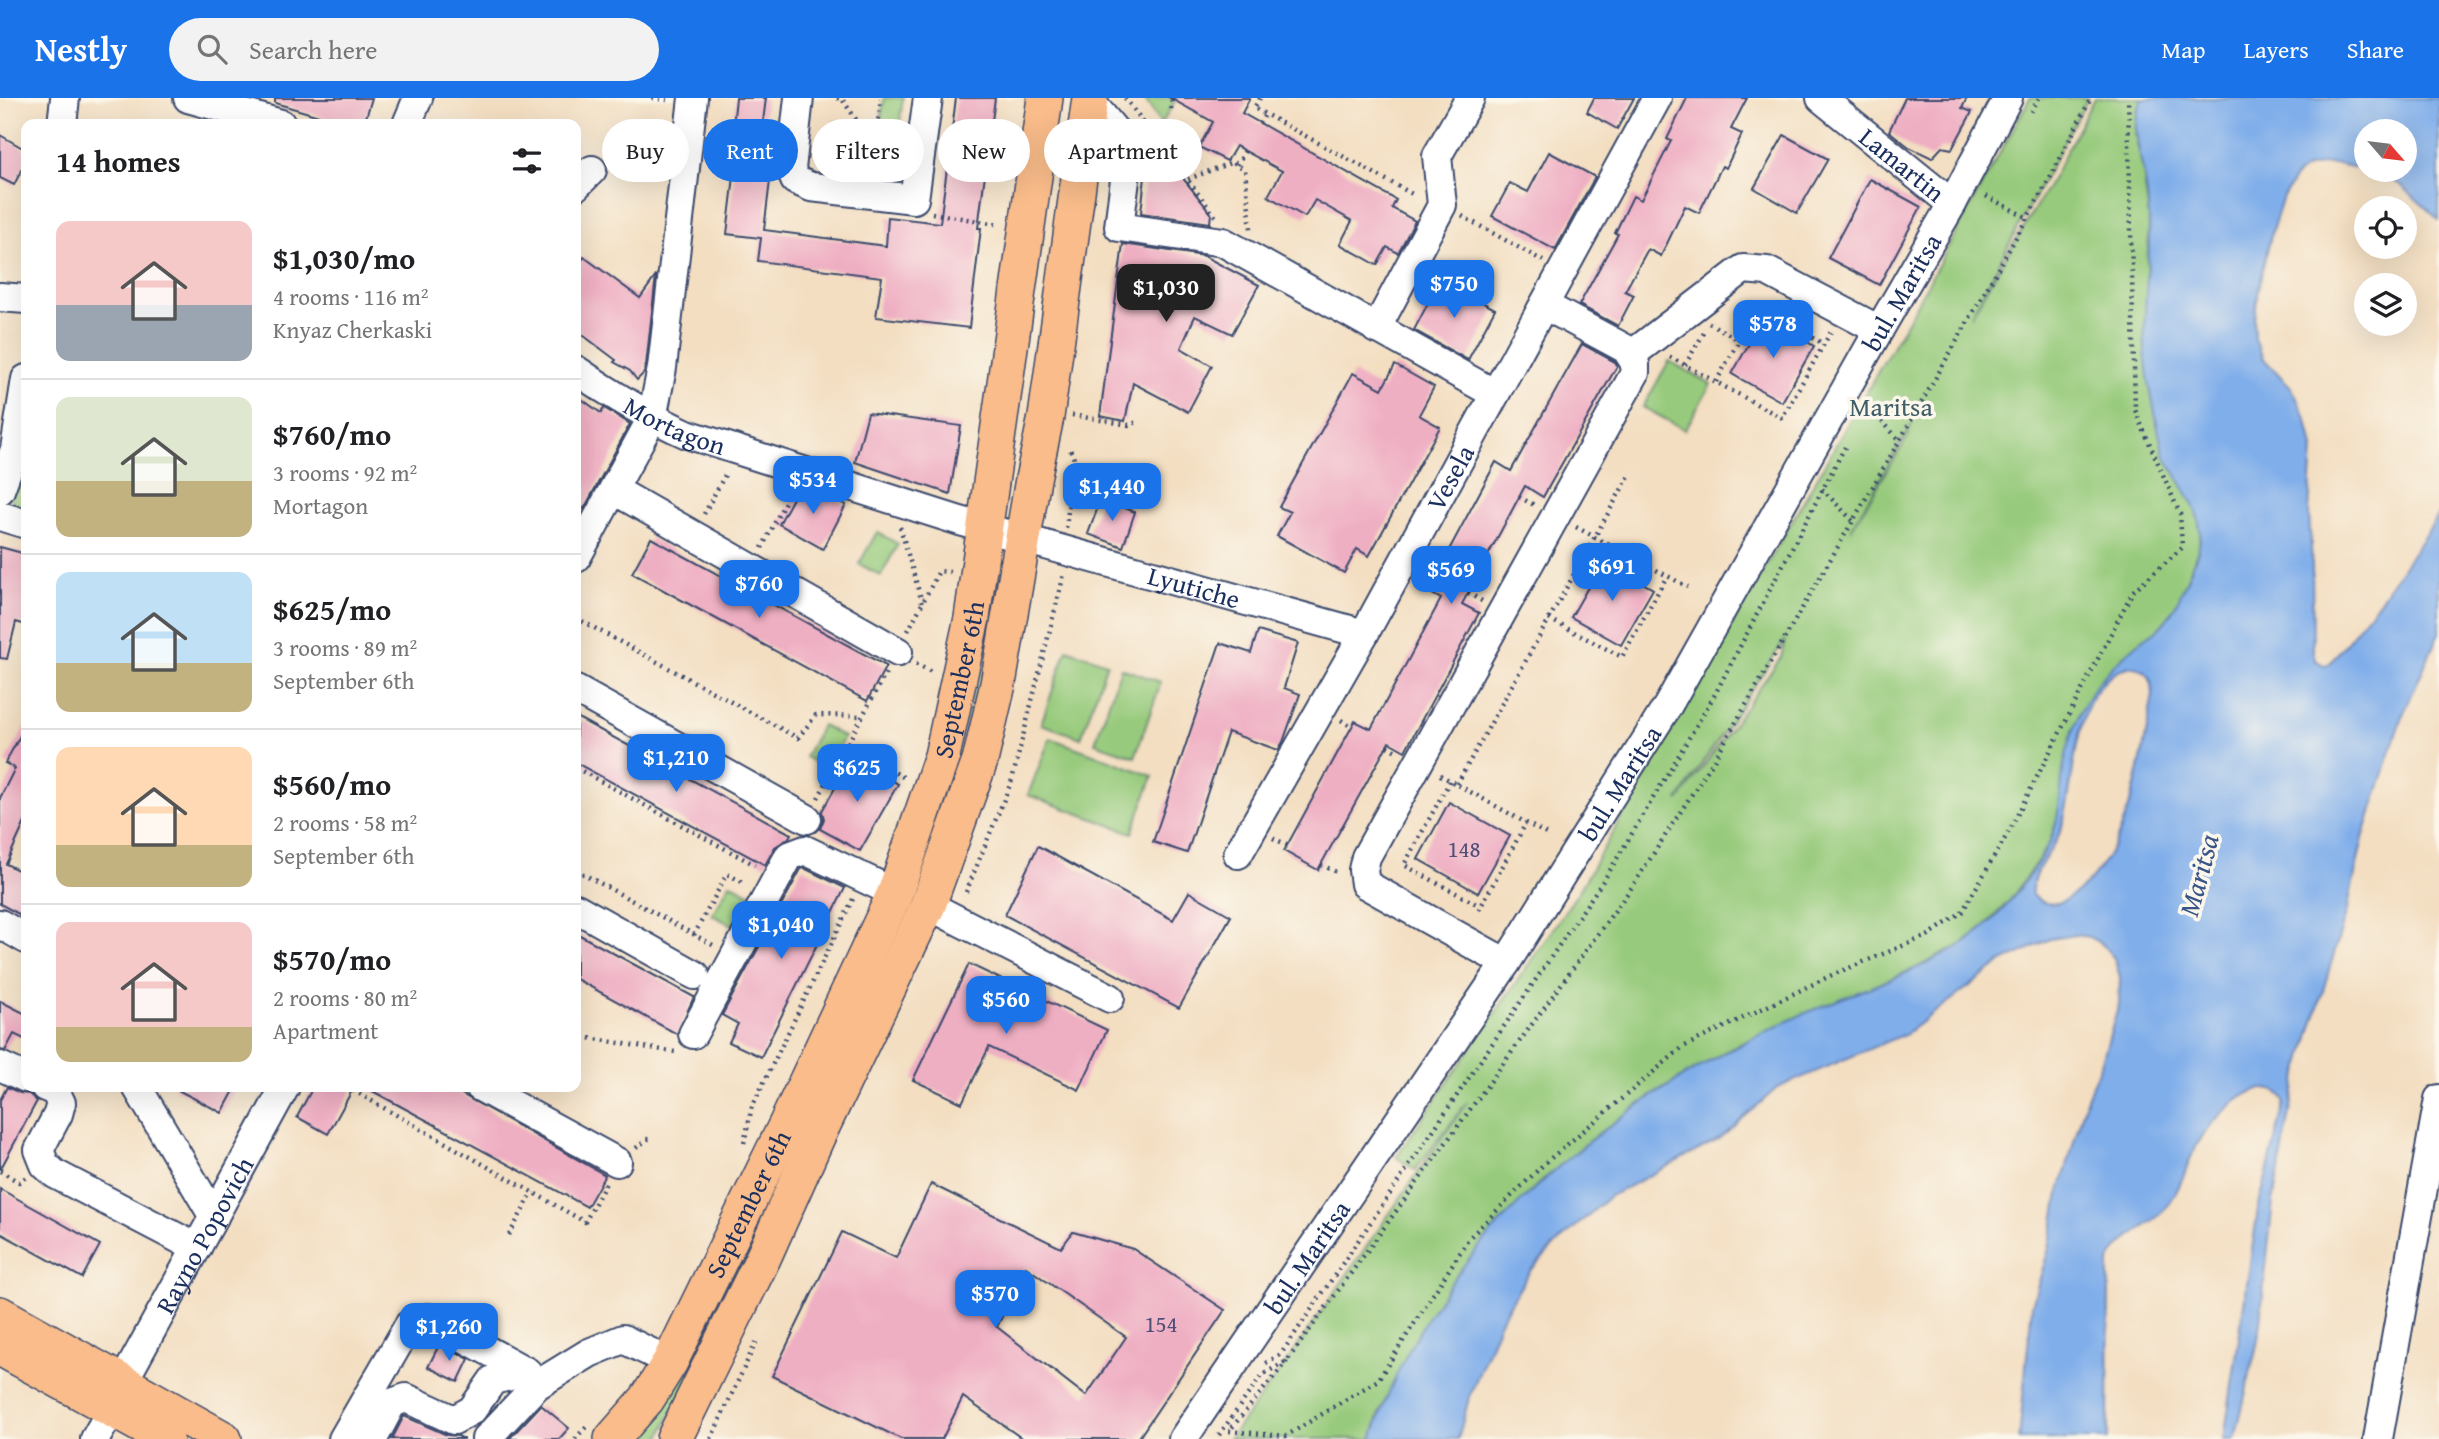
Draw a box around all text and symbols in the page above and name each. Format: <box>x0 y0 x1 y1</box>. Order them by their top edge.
search box <box>169 18 659 81</box>
text: Nestly <box>35 25 127 73</box>
icon: search <box>193 30 231 68</box>
text: Search here <box>249 30 377 69</box>
text: Map <box>2162 32 2205 67</box>
text: Layers <box>2243 32 2309 67</box>
text: Share <box>2347 32 2404 67</box>
street label: Lamartin <box>1851 117 1954 211</box>
chip: Buy <box>602 119 689 182</box>
chip: Rent <box>703 119 798 182</box>
chip: Filters <box>812 119 924 182</box>
chip: New <box>938 119 1030 182</box>
chip: Apartment <box>1044 119 1202 182</box>
north arrow <box>2354 119 2417 182</box>
map controls <box>2354 119 2417 336</box>
text: 14 homes <box>56 139 181 183</box>
icon: filters <box>508 142 546 180</box>
button: locate <box>2354 196 2417 259</box>
street label: bul. Maritsa <box>1852 225 1951 358</box>
text: $1,030/mo <box>273 236 415 280</box>
icon: home <box>112 249 196 333</box>
pin: $750 <box>1413 260 1495 320</box>
pin: $1,030 <box>1109 264 1223 324</box>
text: $750 <box>1430 266 1478 299</box>
text: $1,030 <box>1133 270 1199 303</box>
button: layers <box>2354 273 2417 336</box>
text: 4 rooms · 116 m² <box>273 280 428 313</box>
pin: $578 <box>1732 300 1814 360</box>
text: $578 <box>1749 306 1797 339</box>
text: Knyaz Cherkaski <box>273 313 432 346</box>
street label: Mortagon <box>617 386 731 465</box>
park label: Maritsa <box>1849 387 1933 426</box>
text: $760/mo <box>273 412 391 456</box>
icon: home <box>112 425 196 509</box>
street label: Vesela <box>1416 437 1484 517</box>
text: 3 rooms · 92 m² <box>273 456 417 489</box>
pin: $534 <box>772 456 854 516</box>
text: $534 <box>789 462 837 495</box>
pin: $1,440 <box>1055 464 1169 523</box>
text: $1,440 <box>1079 469 1145 502</box>
text: Mortagon <box>273 489 368 522</box>
pin: $691 <box>1571 544 1653 603</box>
pin: $569 <box>1410 546 1492 606</box>
text: $691 <box>1588 549 1636 582</box>
text: $569 <box>1427 552 1475 585</box>
street label: Lyutiche <box>1144 555 1245 618</box>
pin: $760 <box>718 560 800 620</box>
text: $760 <box>735 566 783 599</box>
text: $625/mo <box>273 587 391 631</box>
street label: September 6th <box>923 598 994 762</box>
icon: home <box>112 600 196 684</box>
text: 3 rooms · 89 m² <box>273 631 417 664</box>
text: September 6th <box>273 664 414 697</box>
street label: bul. Maritsa <box>1568 717 1671 848</box>
pin: $1,210 <box>619 734 733 794</box>
text: $1,210 <box>643 740 709 773</box>
pin: $625 <box>816 744 898 804</box>
text: $625 <box>833 750 881 783</box>
text: $560/mo <box>273 762 391 806</box>
icon: home <box>112 775 196 859</box>
text: 2 rooms · 58 m² <box>273 806 417 839</box>
water label: Maritsa <box>2167 829 2229 921</box>
house number: 148 <box>1447 832 1481 865</box>
text: September 6th <box>273 839 414 872</box>
pin: $1,040 <box>724 902 838 961</box>
text: $1,040 <box>748 907 814 940</box>
text: $570/mo <box>273 937 391 981</box>
icon: home <box>112 950 196 1034</box>
pin: $560 <box>965 976 1047 1036</box>
text: 2 rooms · 80 m² <box>273 981 417 1014</box>
text: $560 <box>982 982 1030 1015</box>
text: Apartment <box>273 1014 378 1047</box>
street label: September 6th <box>695 1123 800 1284</box>
street label: Rayno Popovich <box>145 1149 263 1320</box>
street label: bul. Maritsa <box>1254 1191 1360 1322</box>
pin: $570 <box>954 1270 1036 1330</box>
text: $570 <box>971 1276 1019 1309</box>
pin: $1,260 <box>392 1304 506 1363</box>
house number: 154 <box>1144 1307 1178 1340</box>
text: $1,260 <box>416 1309 482 1342</box>

